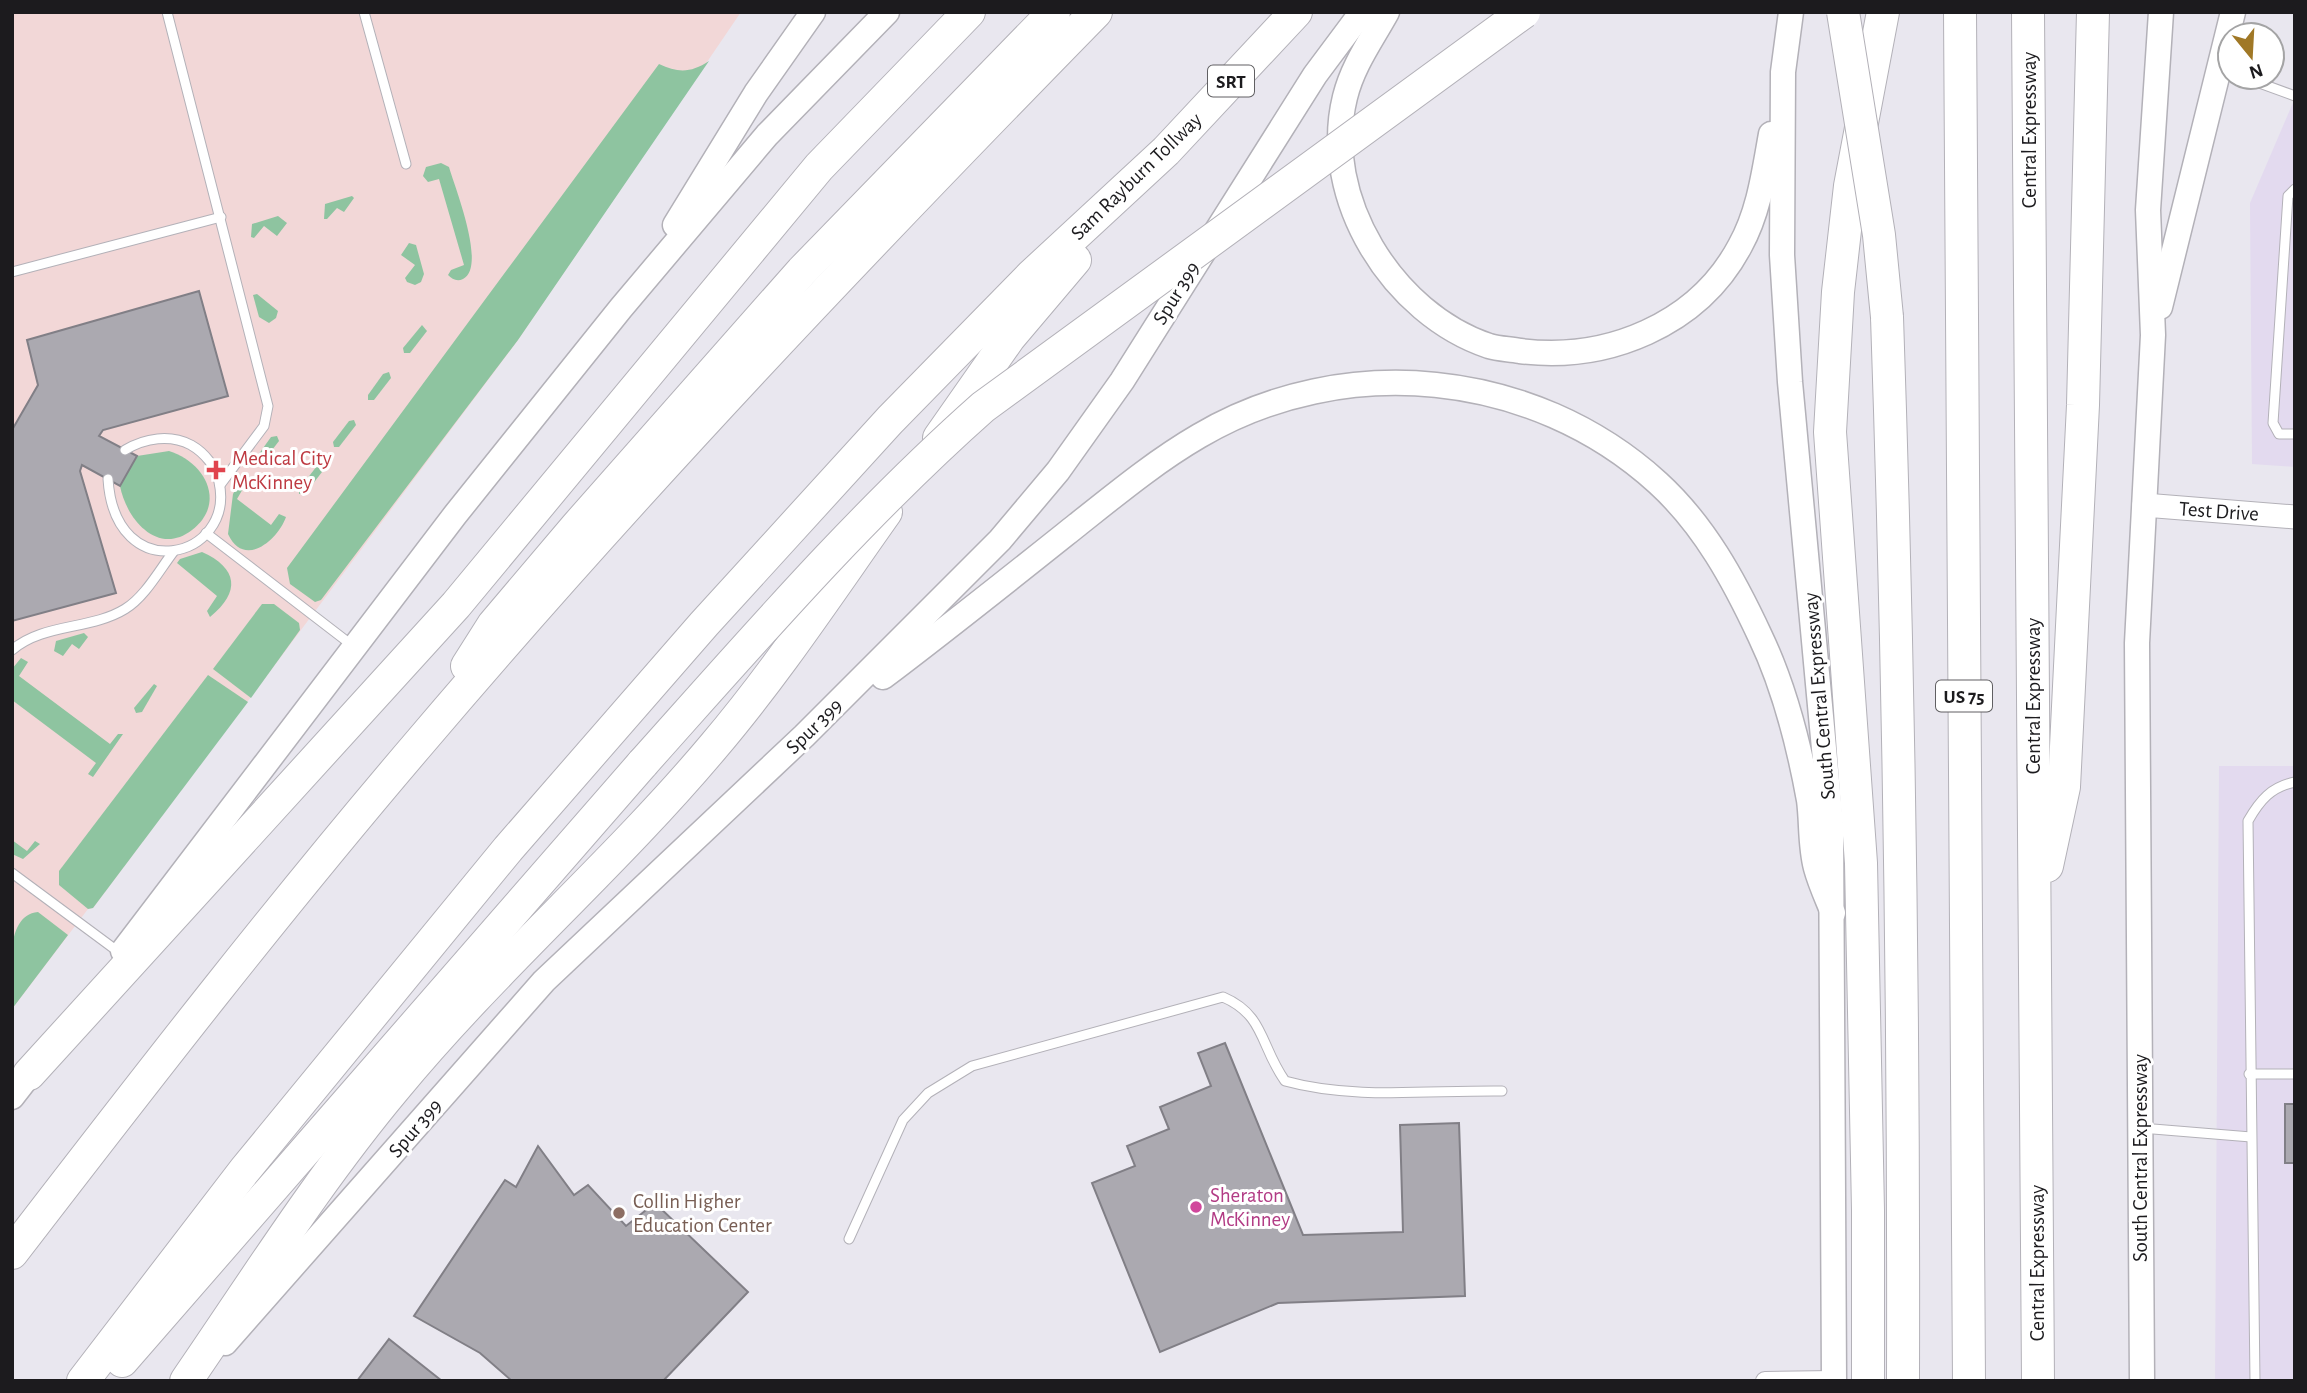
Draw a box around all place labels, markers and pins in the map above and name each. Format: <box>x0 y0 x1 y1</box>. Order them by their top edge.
place label: Medical City McKinney <box>232 448 332 493</box>
marker: Medical City McKinney <box>206 460 226 480</box>
place label: Sheraton McKinney <box>1210 1185 1290 1230</box>
place label: Collin Higher Education Center <box>633 1191 772 1236</box>
marker: Sheraton McKinney <box>1188 1199 1204 1215</box>
marker: Collin Higher Education Center <box>611 1205 627 1221</box>

